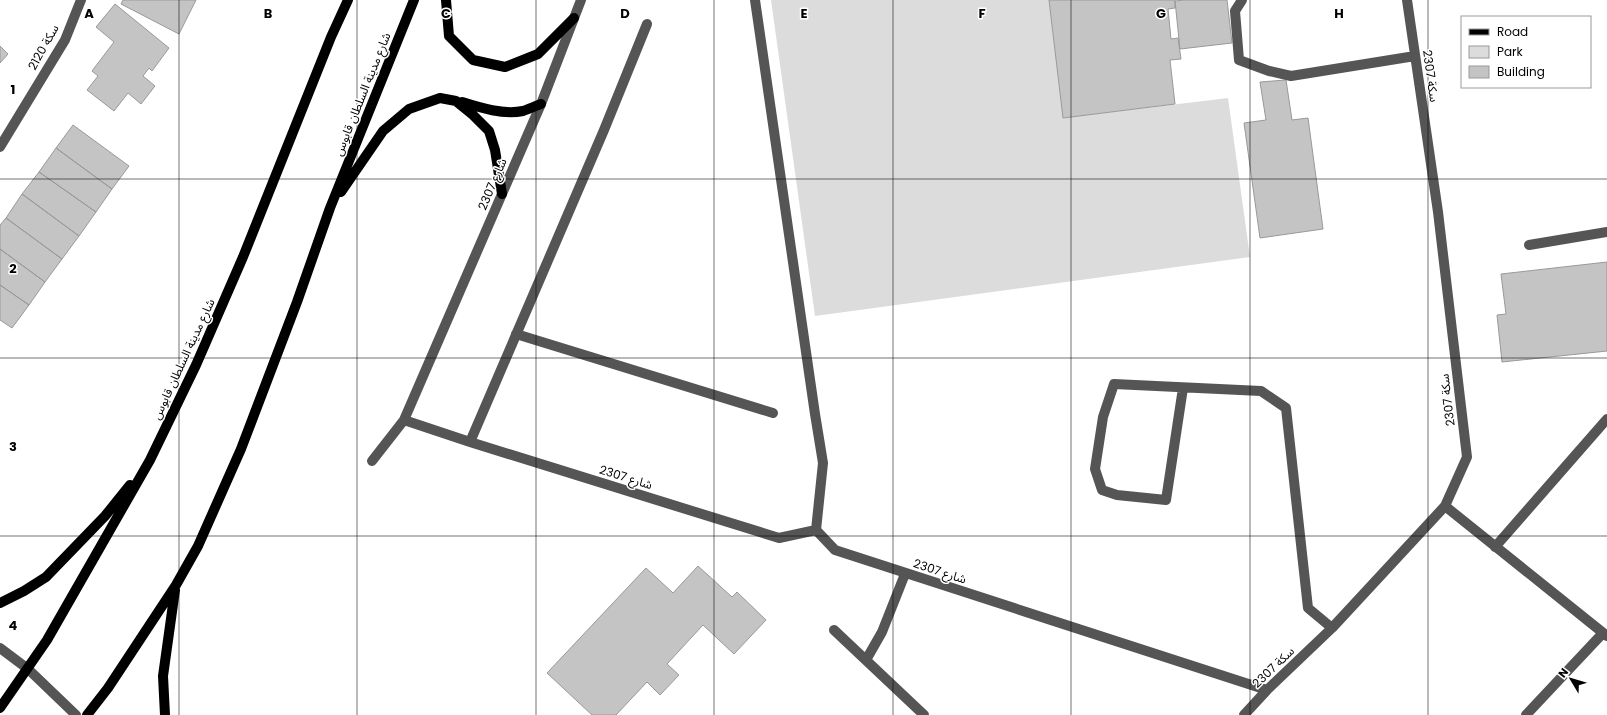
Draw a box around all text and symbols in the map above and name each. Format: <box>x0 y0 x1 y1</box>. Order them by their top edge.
text: A <box>84 4 94 23</box>
text: B <box>264 4 273 23</box>
text: C <box>441 4 451 23</box>
text: D <box>620 4 630 23</box>
text: E <box>800 4 808 23</box>
text: F <box>978 4 986 23</box>
text: G <box>1156 4 1166 23</box>
text: H <box>1334 4 1344 23</box>
legend <box>1461 16 1591 88</box>
street label: سكة 2120 <box>24 21 62 73</box>
text: Road <box>1497 23 1528 40</box>
street label: شارع مدينة السلطان قابوس <box>329 30 395 159</box>
text: Park <box>1497 43 1524 60</box>
street label: سكة 2307 <box>1419 49 1443 103</box>
text: Building <box>1497 63 1545 80</box>
text: 1 <box>11 80 15 99</box>
street label: 2307 شارع <box>473 156 511 213</box>
text: 2 <box>9 259 17 278</box>
street label: شارع مدينة السلطان قابوس <box>148 296 219 423</box>
street label: سكة 2307 <box>1435 373 1459 427</box>
text: 3 <box>9 437 17 456</box>
street label: 2307 شارع <box>597 461 655 494</box>
street label: 2307 شارع <box>911 554 969 588</box>
text: 4 <box>9 616 18 635</box>
street label: سكة 2307 <box>1248 643 1298 691</box>
north arrow <box>1551 659 1591 699</box>
text: N <box>1554 665 1572 681</box>

